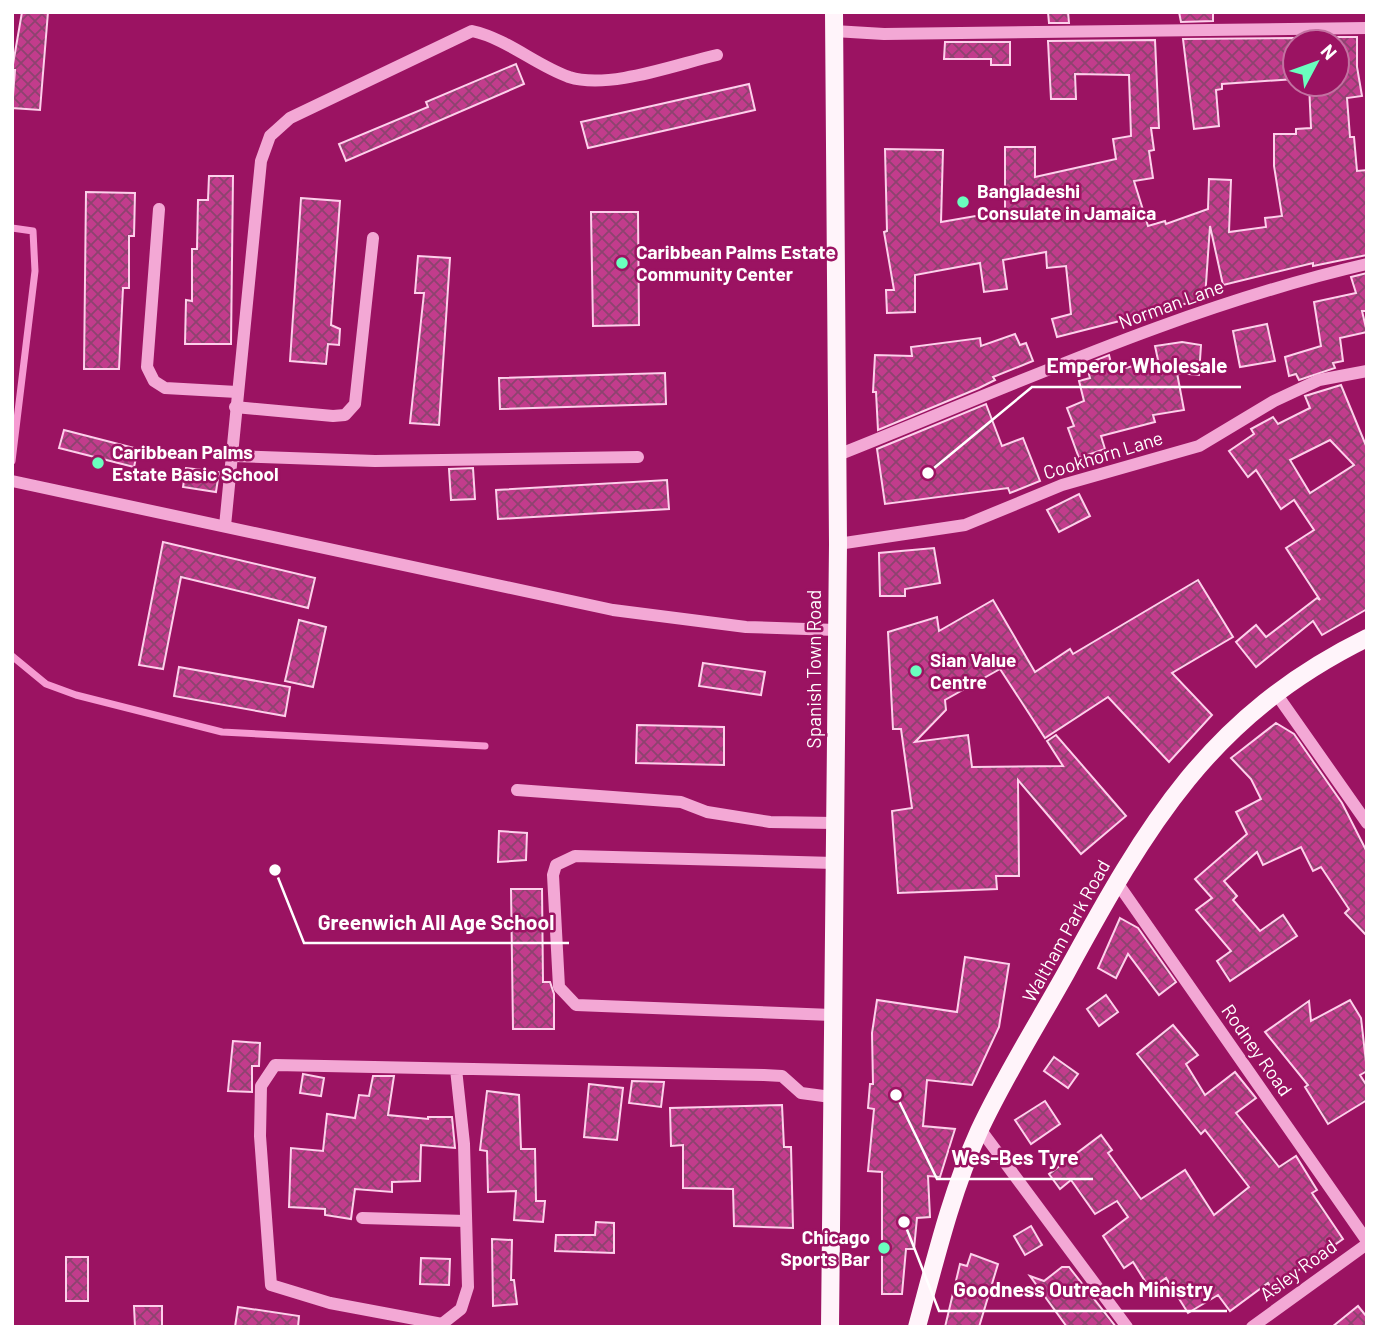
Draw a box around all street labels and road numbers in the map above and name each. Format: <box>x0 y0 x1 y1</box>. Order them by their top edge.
street label: Norman Lane <box>1115 274 1227 333</box>
street label: Cookhorn Lane <box>1040 425 1165 484</box>
street label: Spanish Town Road <box>802 590 825 748</box>
street label: Waltham Park Road <box>1017 855 1114 1006</box>
street label: Rodney Road <box>1217 999 1297 1100</box>
street label: Asley Road <box>1255 1234 1341 1305</box>

